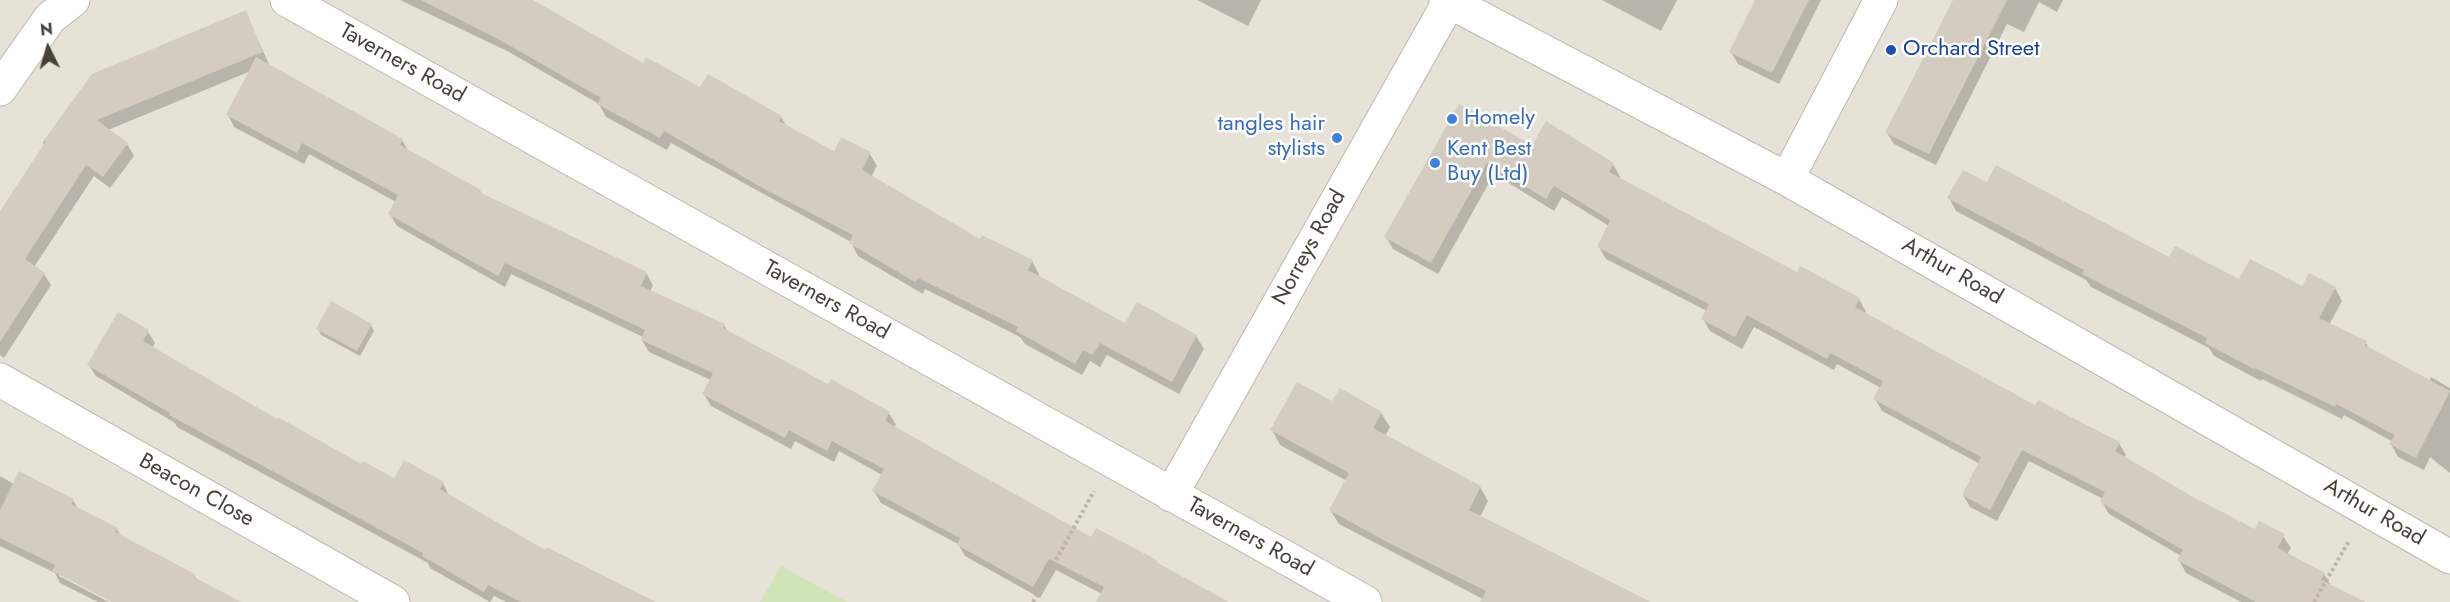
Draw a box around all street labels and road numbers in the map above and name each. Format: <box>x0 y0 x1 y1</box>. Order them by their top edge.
street label: Taverners Road <box>334 19 470 109</box>
street label: Norreys Road <box>1268 186 1352 310</box>
street label: Arthur Road <box>1897 233 2007 311</box>
street label: Taverners Road <box>758 256 894 346</box>
street label: Beacon Close <box>134 449 258 533</box>
street label: Arthur Road <box>2319 474 2429 552</box>
street label: Taverners Road <box>1182 493 1318 583</box>

